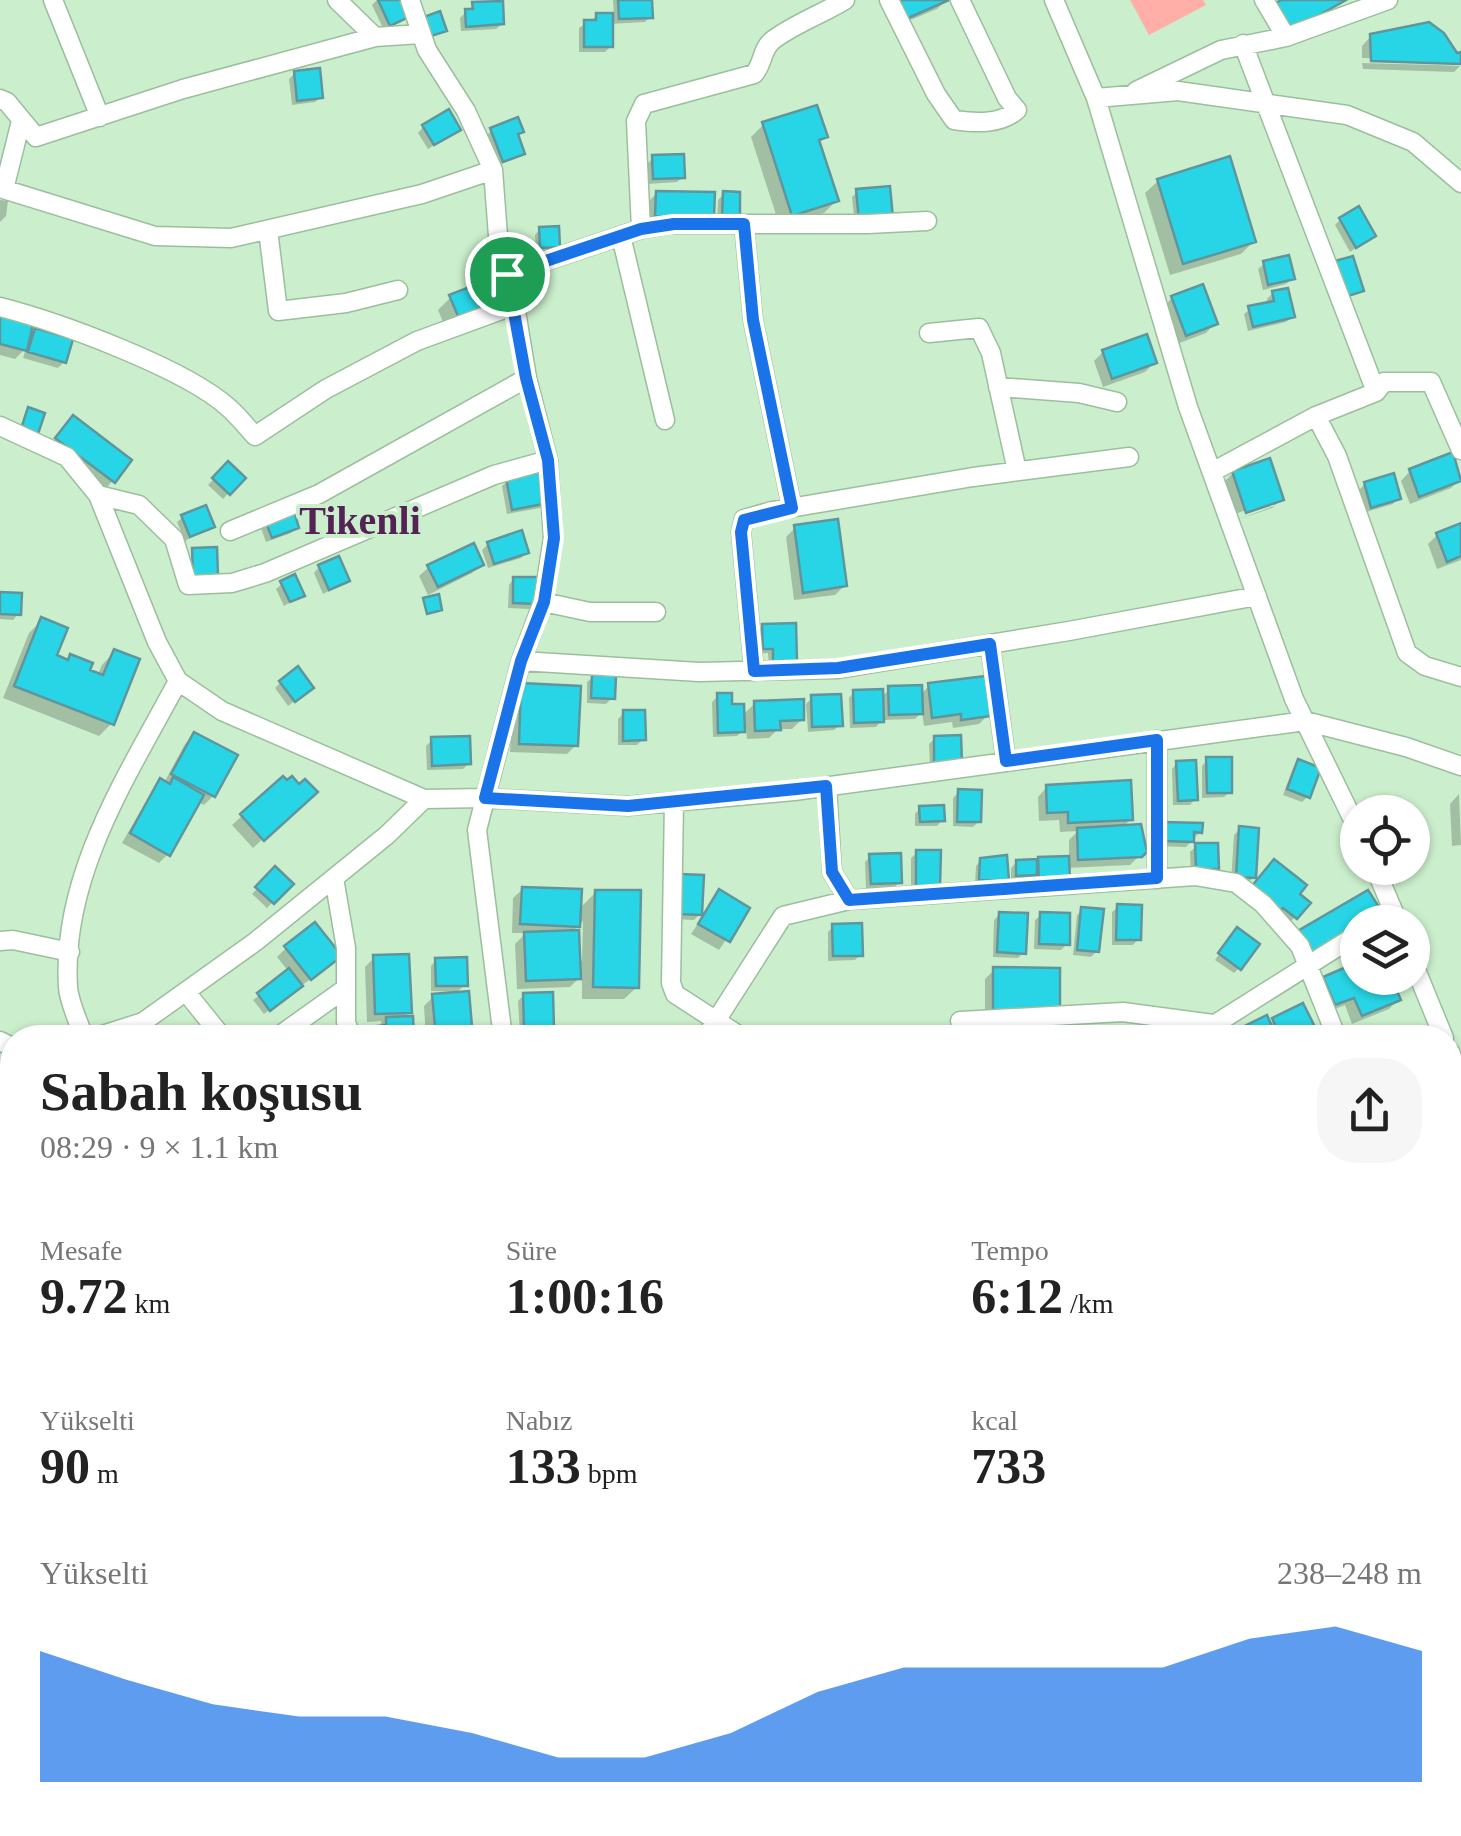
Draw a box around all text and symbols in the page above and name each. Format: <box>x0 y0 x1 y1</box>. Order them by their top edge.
pin <box>465 232 550 317</box>
icon: arrive <box>480 247 535 302</box>
district label: Tikenli <box>299 498 421 543</box>
map controls <box>1340 795 1430 995</box>
button: locate <box>1340 795 1430 885</box>
button: layers <box>1340 905 1430 995</box>
button: share <box>1317 1058 1422 1163</box>
text: Sabah koşusu <box>40 1061 363 1122</box>
text: 08:29 · 9 × 1.1 km <box>40 1129 278 1165</box>
text: Mesafe <box>40 1235 122 1266</box>
text: Süre <box>506 1235 557 1266</box>
text: Tempo <box>971 1235 1049 1266</box>
text: 9.72 <box>40 1268 128 1324</box>
text: 1:00:16 <box>506 1268 664 1324</box>
text: 6:12 <box>971 1268 1063 1324</box>
text: km <box>128 1288 170 1319</box>
text: /km <box>1063 1288 1114 1319</box>
text: Yükselti <box>40 1405 135 1436</box>
text: Nabız <box>506 1405 573 1436</box>
text: kcal <box>971 1405 1018 1436</box>
text: 90 <box>40 1438 90 1494</box>
text: 133 <box>506 1438 581 1494</box>
text: 733 <box>971 1438 1046 1494</box>
text: m <box>90 1458 119 1489</box>
text: bpm <box>581 1458 637 1489</box>
text: Yükselti <box>40 1555 148 1591</box>
text: 238–248 m <box>1277 1555 1422 1591</box>

